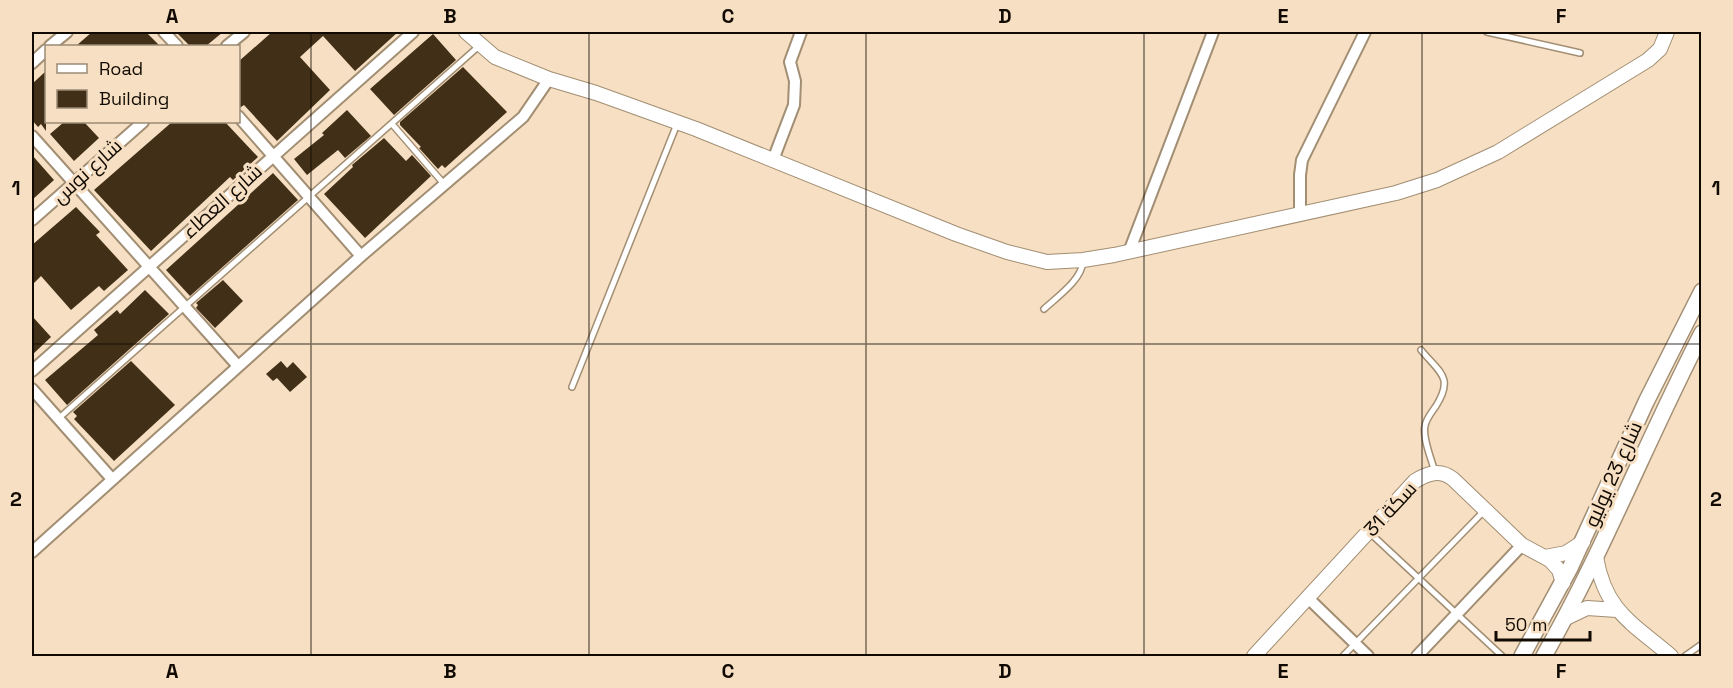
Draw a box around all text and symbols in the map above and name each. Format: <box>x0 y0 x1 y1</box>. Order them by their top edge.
text: A <box>166 3 179 29</box>
text: B <box>443 3 457 29</box>
text: C <box>722 3 735 29</box>
text: D <box>998 3 1012 29</box>
text: E <box>1277 3 1289 29</box>
text: F <box>1556 3 1567 29</box>
legend <box>45 45 240 123</box>
text: Road <box>99 57 143 80</box>
text: Building <box>99 87 169 110</box>
street label: شارع نوس <box>47 133 128 210</box>
street label: شارع العطاء <box>176 158 268 245</box>
text: 1 <box>11 175 21 201</box>
text: 1 <box>1711 175 1721 201</box>
street label: شارع 23 يوليو <box>1578 417 1649 531</box>
street label: سكة 31 <box>1358 476 1422 542</box>
text: 2 <box>10 486 22 512</box>
text: 2 <box>1710 486 1722 512</box>
scale bar <box>1496 604 1590 642</box>
text: 50 m <box>1505 613 1547 636</box>
text: A <box>166 658 179 684</box>
text: B <box>443 658 457 684</box>
text: C <box>722 658 735 684</box>
text: D <box>998 658 1012 684</box>
text: E <box>1277 658 1289 684</box>
text: F <box>1556 658 1567 684</box>

